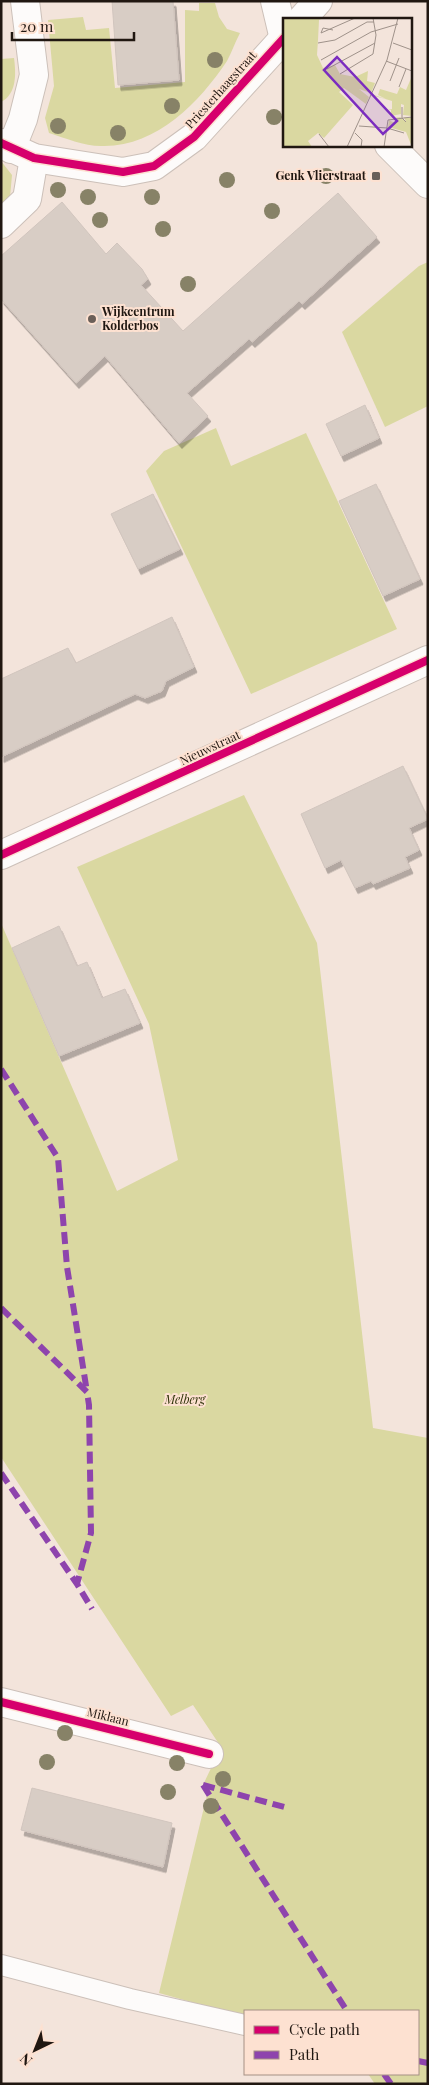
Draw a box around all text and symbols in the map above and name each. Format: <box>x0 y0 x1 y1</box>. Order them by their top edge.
scale bar <box>12 10 135 42</box>
text: 20 m <box>20 16 54 36</box>
inset map <box>283 18 412 146</box>
street label: Priesterhaagstraat <box>181 47 260 132</box>
place label: Genk Vlierstraat <box>275 167 367 183</box>
marker: Genk Vlierstraat <box>370 170 382 182</box>
place label: Wijkcentrum Kolderbos <box>101 303 175 333</box>
marker: Wijkcentrum Kolderbos <box>86 313 98 325</box>
street label: Nieuwstraat <box>177 726 243 768</box>
park label: Melberg <box>164 1391 207 1407</box>
street label: Miklaan <box>86 1703 131 1729</box>
legend <box>244 2010 419 2075</box>
text: Cycle path <box>289 2019 360 2039</box>
north arrow <box>10 2025 60 2075</box>
text: Path <box>289 2044 319 2064</box>
text: N <box>16 2049 36 2070</box>

